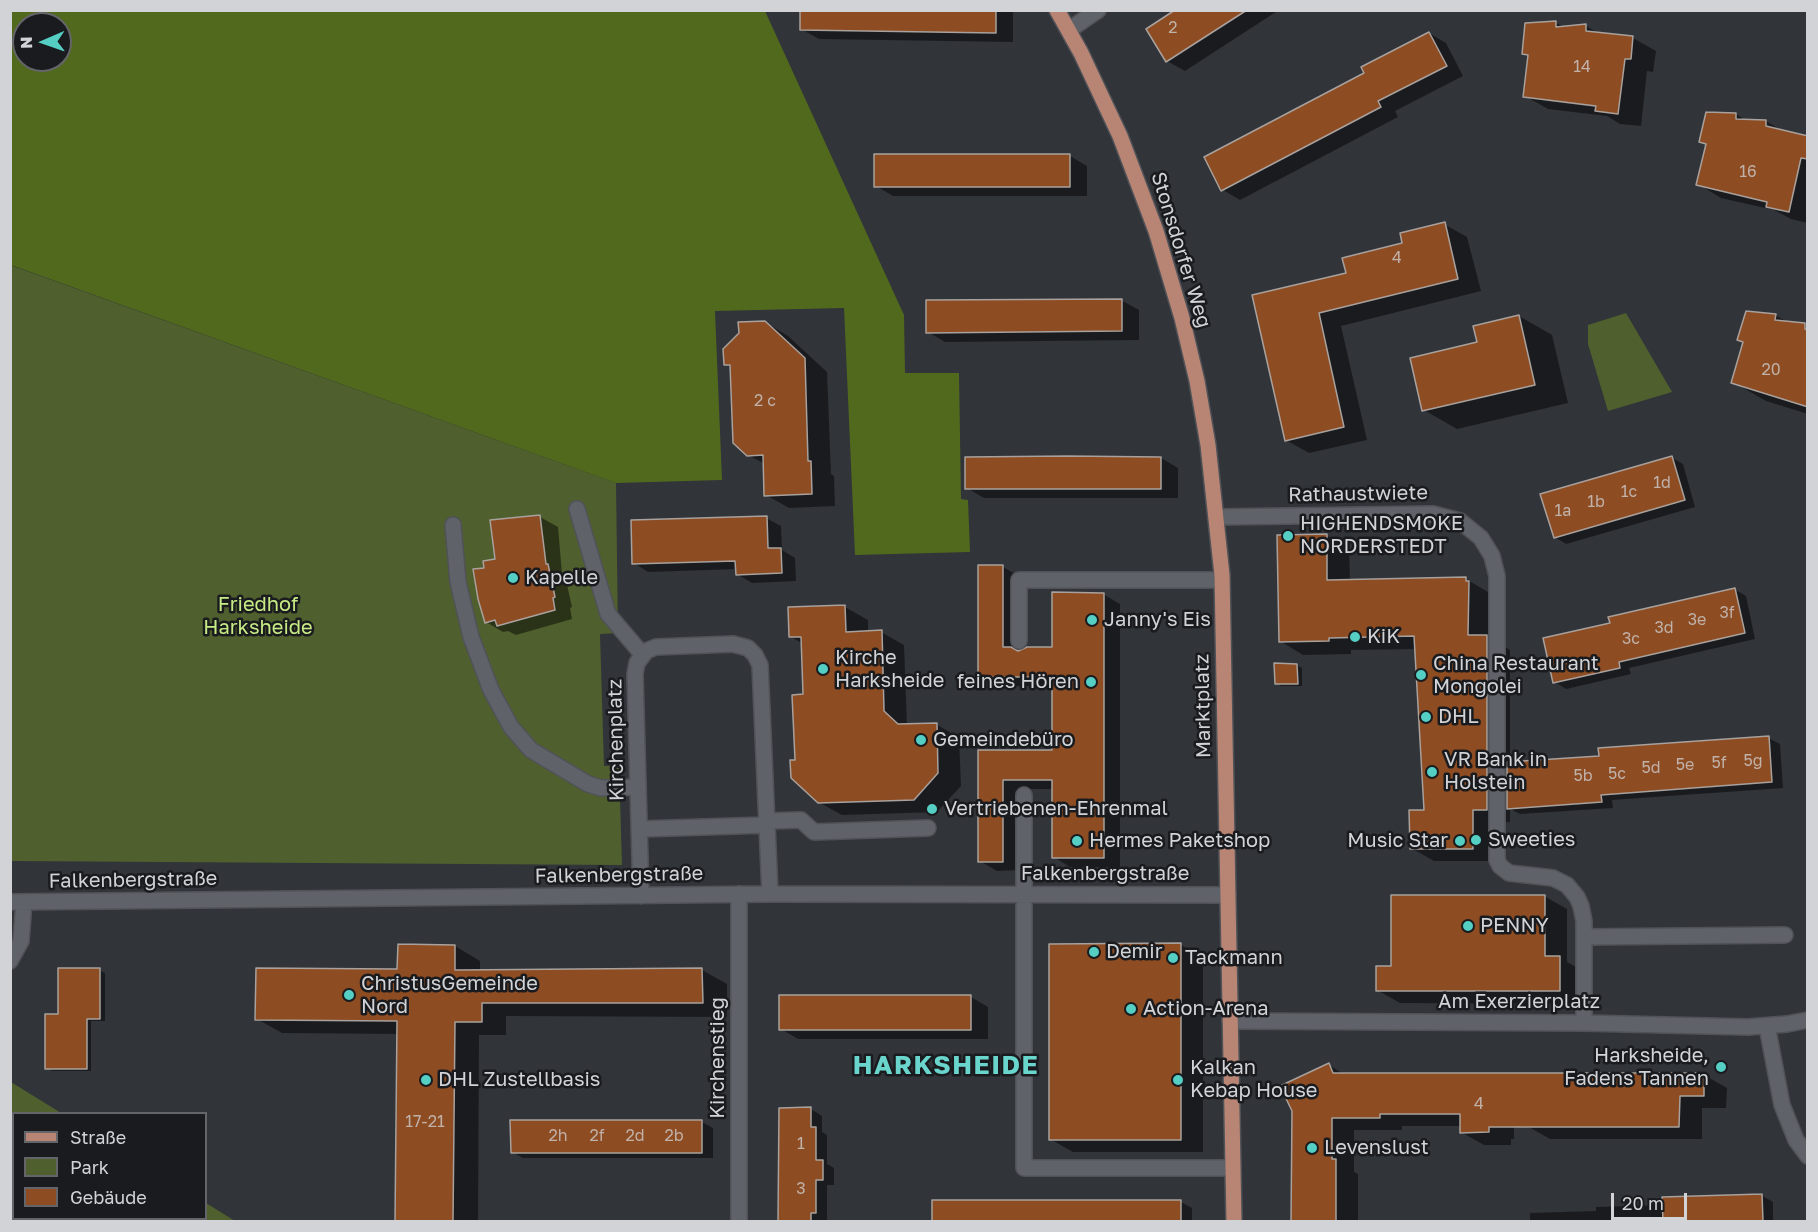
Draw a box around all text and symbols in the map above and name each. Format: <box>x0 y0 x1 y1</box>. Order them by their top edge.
north arrow <box>12 12 72 72</box>
house number: 2 <box>1168 18 1178 38</box>
text: N <box>16 36 36 49</box>
house number: 14 <box>1573 57 1591 77</box>
house number: 16 <box>1739 162 1757 182</box>
street label: Stonsdorfer Weg <box>1146 169 1216 331</box>
house number: 4 <box>1392 248 1402 268</box>
house number: 20 <box>1761 360 1781 380</box>
house number: 2 c <box>754 391 776 411</box>
house number: 1d <box>1653 473 1671 493</box>
street label: Rathaustwiete <box>1288 481 1428 507</box>
house number: 1c <box>1621 482 1637 502</box>
house number: 1b <box>1587 492 1605 512</box>
house number: 1a <box>1555 501 1571 521</box>
place label: HIGHENDSMOKE NORDERSTEDT <box>1300 512 1463 559</box>
marker: HIGHENDSMOKE NORDERSTEDT <box>1281 529 1295 543</box>
place label: Kapelle <box>525 566 598 590</box>
marker: Kapelle <box>506 571 520 585</box>
park label: Friedhof Harksheide <box>203 593 313 640</box>
house number: 3f <box>1719 603 1735 623</box>
place label: Janny's Eis <box>1104 608 1211 632</box>
house number: 3e <box>1688 610 1706 630</box>
marker: Janny's Eis <box>1085 613 1099 627</box>
house number: 3d <box>1654 618 1674 638</box>
place label: KiK <box>1367 625 1400 649</box>
house number: 3c <box>1622 629 1640 649</box>
marker: KiK <box>1348 630 1362 644</box>
place label: Kirche Harksheide <box>835 646 944 693</box>
place label: China Restaurant Mongolei <box>1433 652 1599 699</box>
street label: Marktplatz <box>1190 654 1216 758</box>
marker: Kirche Harksheide <box>816 662 830 676</box>
marker: China Restaurant Mongolei <box>1414 668 1428 682</box>
place label: feines Hören <box>957 670 1079 694</box>
marker: feines Hören <box>1084 675 1098 689</box>
street label: Kirchenplatz <box>603 679 629 801</box>
place label: DHL <box>1438 705 1479 729</box>
marker: DHL <box>1419 710 1433 724</box>
place label: Gemeindebüro <box>933 728 1074 752</box>
marker: Gemeindebüro <box>914 733 928 747</box>
place label: VR Bank in Holstein <box>1444 748 1547 795</box>
house number: 5g <box>1743 751 1763 771</box>
house number: 5f <box>1711 753 1727 773</box>
house number: 5e <box>1676 755 1694 775</box>
house number: 5d <box>1641 758 1661 778</box>
house number: 5c <box>1608 764 1626 784</box>
marker: VR Bank in Holstein <box>1425 765 1439 779</box>
house number: 5b <box>1573 766 1593 786</box>
place label: Vertriebenen-Ehrenmal <box>944 797 1168 821</box>
marker: Vertriebenen-Ehrenmal <box>925 802 939 816</box>
place label: Sweeties <box>1488 828 1575 852</box>
place label: Hermes Paketshop <box>1089 829 1270 853</box>
place label: Music Star <box>1347 829 1448 853</box>
marker: Sweeties <box>1469 833 1483 847</box>
marker: Hermes Paketshop <box>1070 834 1084 848</box>
marker: Music Star <box>1453 834 1467 848</box>
street label: Falkenbergstraße <box>535 862 703 888</box>
street label: Falkenbergstraße <box>1021 862 1189 886</box>
street label: Falkenbergstraße <box>49 867 217 893</box>
place label: PENNY <box>1480 914 1548 938</box>
marker: PENNY <box>1461 919 1475 933</box>
place label: Demir <box>1106 940 1162 964</box>
marker: Demir <box>1087 945 1101 959</box>
place label: Tackmann <box>1185 946 1283 970</box>
marker: Tackmann <box>1166 951 1180 965</box>
place label: ChristusGemeinde Nord <box>361 972 538 1019</box>
marker: ChristusGemeinde Nord <box>342 988 356 1002</box>
street label: Am Exerzierplatz <box>1438 990 1600 1014</box>
street label: Kirchenstieg <box>706 997 730 1119</box>
place label: Action-Arena <box>1143 997 1269 1021</box>
marker: Action-Arena <box>1124 1002 1138 1016</box>
place label: Harksheide, Fadens Tannen <box>1564 1044 1709 1091</box>
district label: HARKSHEIDE <box>853 1050 1039 1082</box>
place label: Kalkan Kebap House <box>1190 1056 1317 1103</box>
marker: Harksheide, Fadens Tannen <box>1714 1060 1728 1074</box>
place label: DHL Zustellbasis <box>438 1068 600 1092</box>
marker: DHL Zustellbasis <box>419 1073 433 1087</box>
marker: Kalkan Kebap House <box>1171 1073 1185 1087</box>
house number: 4 <box>1474 1094 1484 1114</box>
legend <box>12 1112 207 1220</box>
house number: 17-21 <box>405 1112 445 1132</box>
text: Straße <box>70 1126 126 1148</box>
house number: 2h <box>548 1126 568 1146</box>
house number: 2f <box>589 1126 605 1146</box>
house number: 2d <box>625 1126 645 1146</box>
house number: 2b <box>664 1126 684 1146</box>
house number: 1 <box>797 1134 805 1154</box>
place label: Levenslust <box>1324 1136 1429 1160</box>
marker: Levenslust <box>1305 1141 1319 1155</box>
text: Park <box>70 1156 109 1178</box>
house number: 3 <box>796 1179 806 1199</box>
scale bar <box>1614 1181 1690 1219</box>
text: Gebäude <box>70 1186 147 1208</box>
text: 20 m <box>1622 1192 1664 1214</box>

